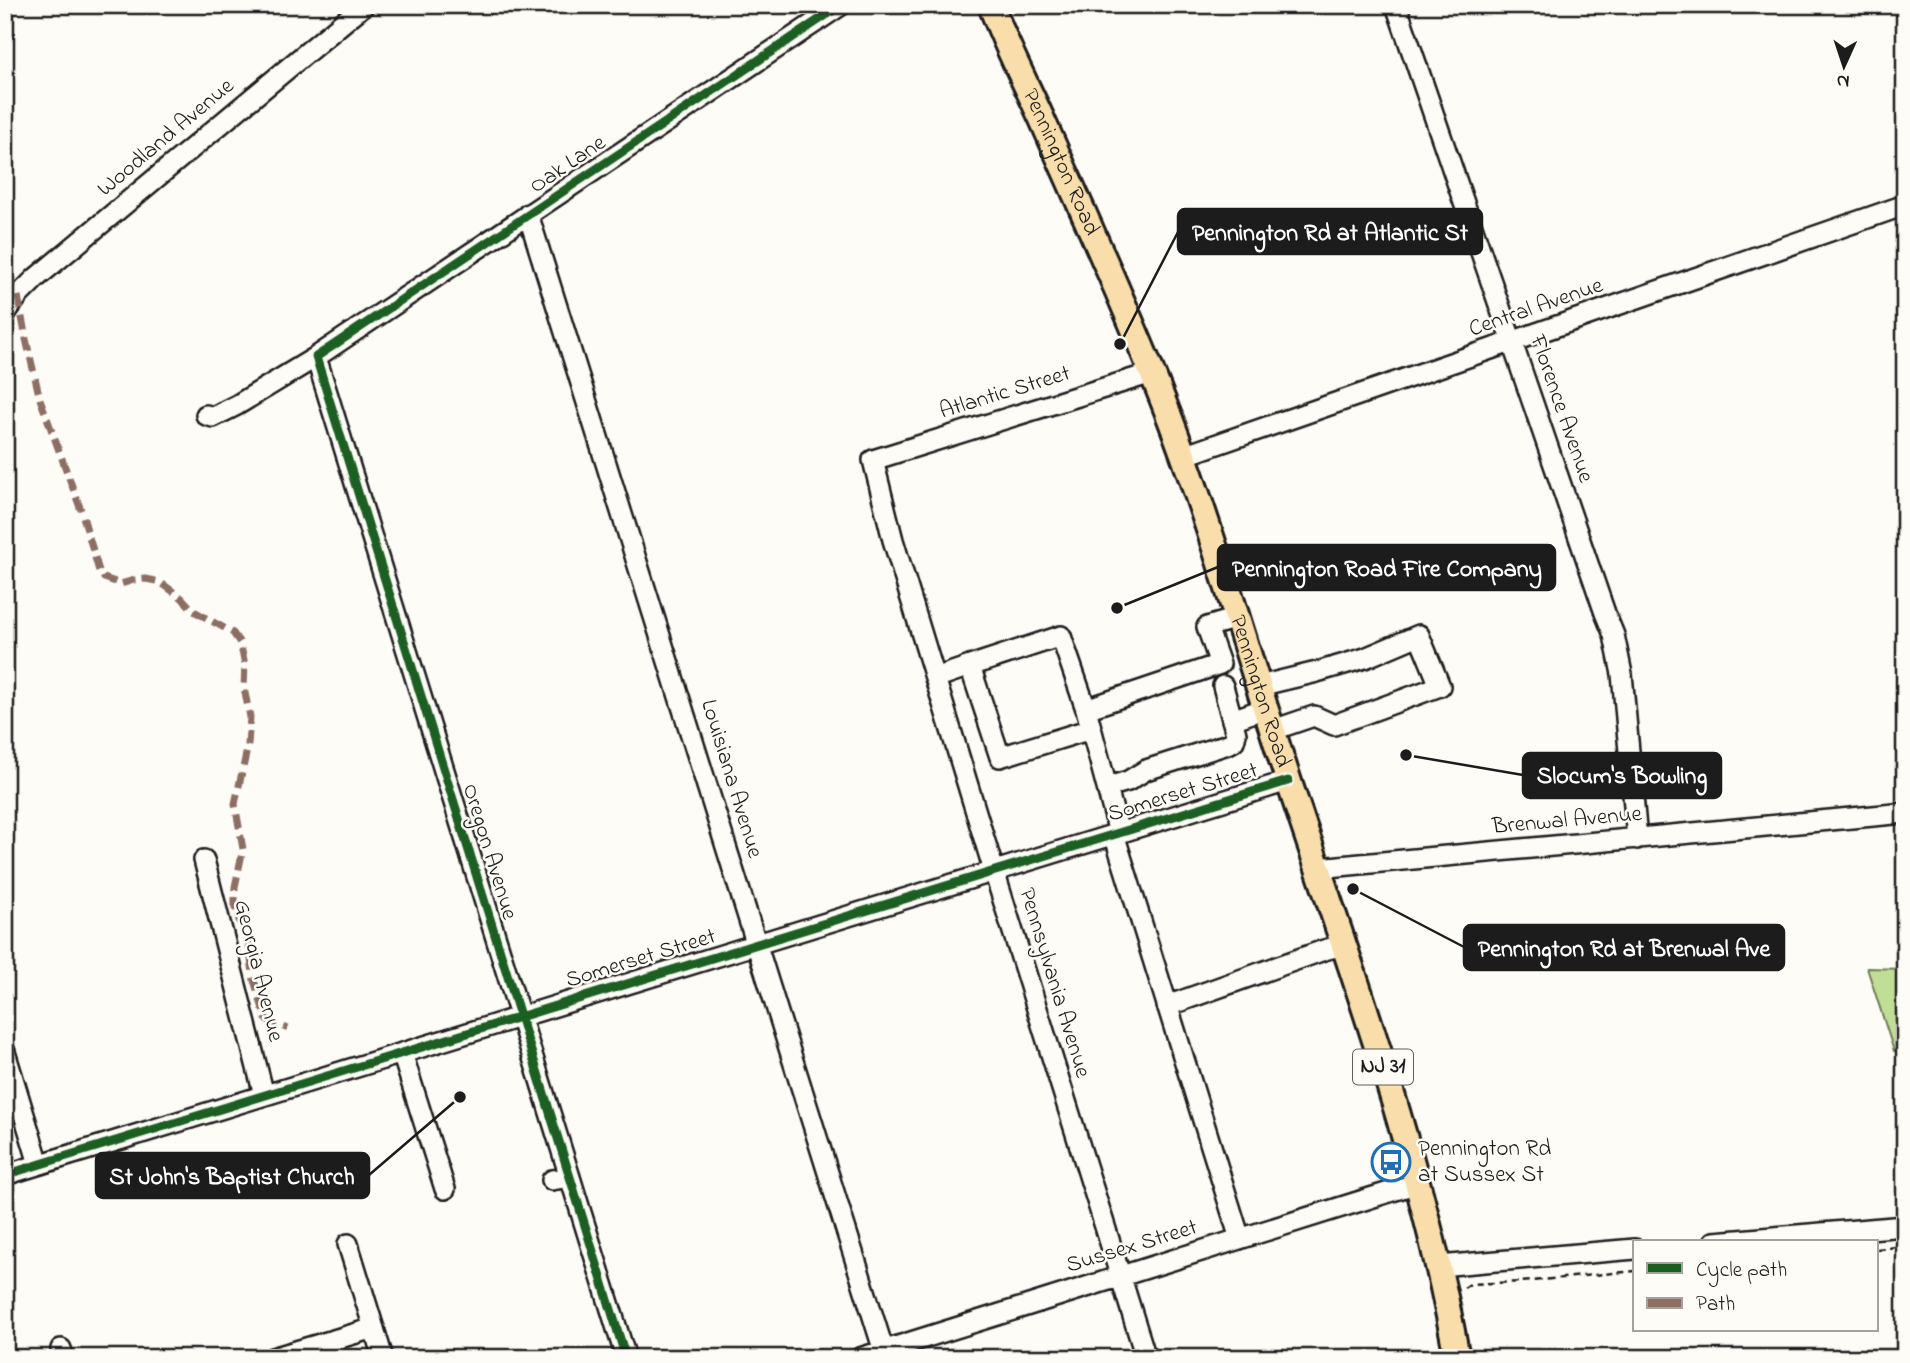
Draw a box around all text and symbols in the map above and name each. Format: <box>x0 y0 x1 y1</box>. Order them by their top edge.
north arrow <box>1808 32 1878 102</box>
text: N <box>1836 67 1850 94</box>
street label: Woodland Avenue <box>90 70 242 205</box>
street label: Pennington Road <box>1014 83 1108 241</box>
street label: Oak Lane <box>523 127 613 203</box>
callout: Pennington Rd at Atlantic St <box>1178 209 1482 254</box>
text: Pennington Rd at Atlantic St <box>1192 217 1469 253</box>
street label: Central Avenue <box>1464 269 1608 346</box>
street label: Florence Avenue <box>1520 330 1602 488</box>
street label: Atlantic Street <box>935 357 1075 429</box>
callout: Pennington Road Fire Company <box>1218 545 1555 590</box>
text: Pennington Road Fire Company <box>1232 553 1542 589</box>
street label: Pennington Road <box>1221 611 1300 772</box>
street label: Louisiana Avenue <box>691 696 771 863</box>
callout: Slocum's Bowling <box>1523 753 1721 798</box>
street label: Somerset Street <box>1104 754 1262 832</box>
text: Slocum's Bowling <box>1537 760 1707 796</box>
street label: Oregon Avenue <box>452 780 526 925</box>
street label: Brenwal Avenue <box>1490 798 1644 844</box>
street label: Pennsylvania Avenue <box>1008 884 1099 1083</box>
street label: Georgia Avenue <box>223 897 292 1046</box>
street label: Somerset Street <box>562 920 720 998</box>
callout: Pennington Rd at Brenwal Ave <box>1464 925 1784 970</box>
text: Pennington Rd at Brenwal Ave <box>1478 933 1771 969</box>
road number: NJ 31 <box>1353 1050 1413 1084</box>
place label: Pennington Rd at Sussex St <box>1418 1133 1551 1192</box>
bus stop icon: Pennington Rd at Sussex St <box>1370 1141 1412 1183</box>
callout: St John's Baptist Church <box>96 1153 369 1198</box>
text: St John's Baptist Church <box>109 1161 355 1196</box>
street label: Sussex Street <box>1062 1211 1202 1283</box>
legend <box>1633 1240 1878 1332</box>
text: Cycle path <box>1696 1256 1787 1288</box>
text: Path <box>1696 1290 1735 1320</box>

